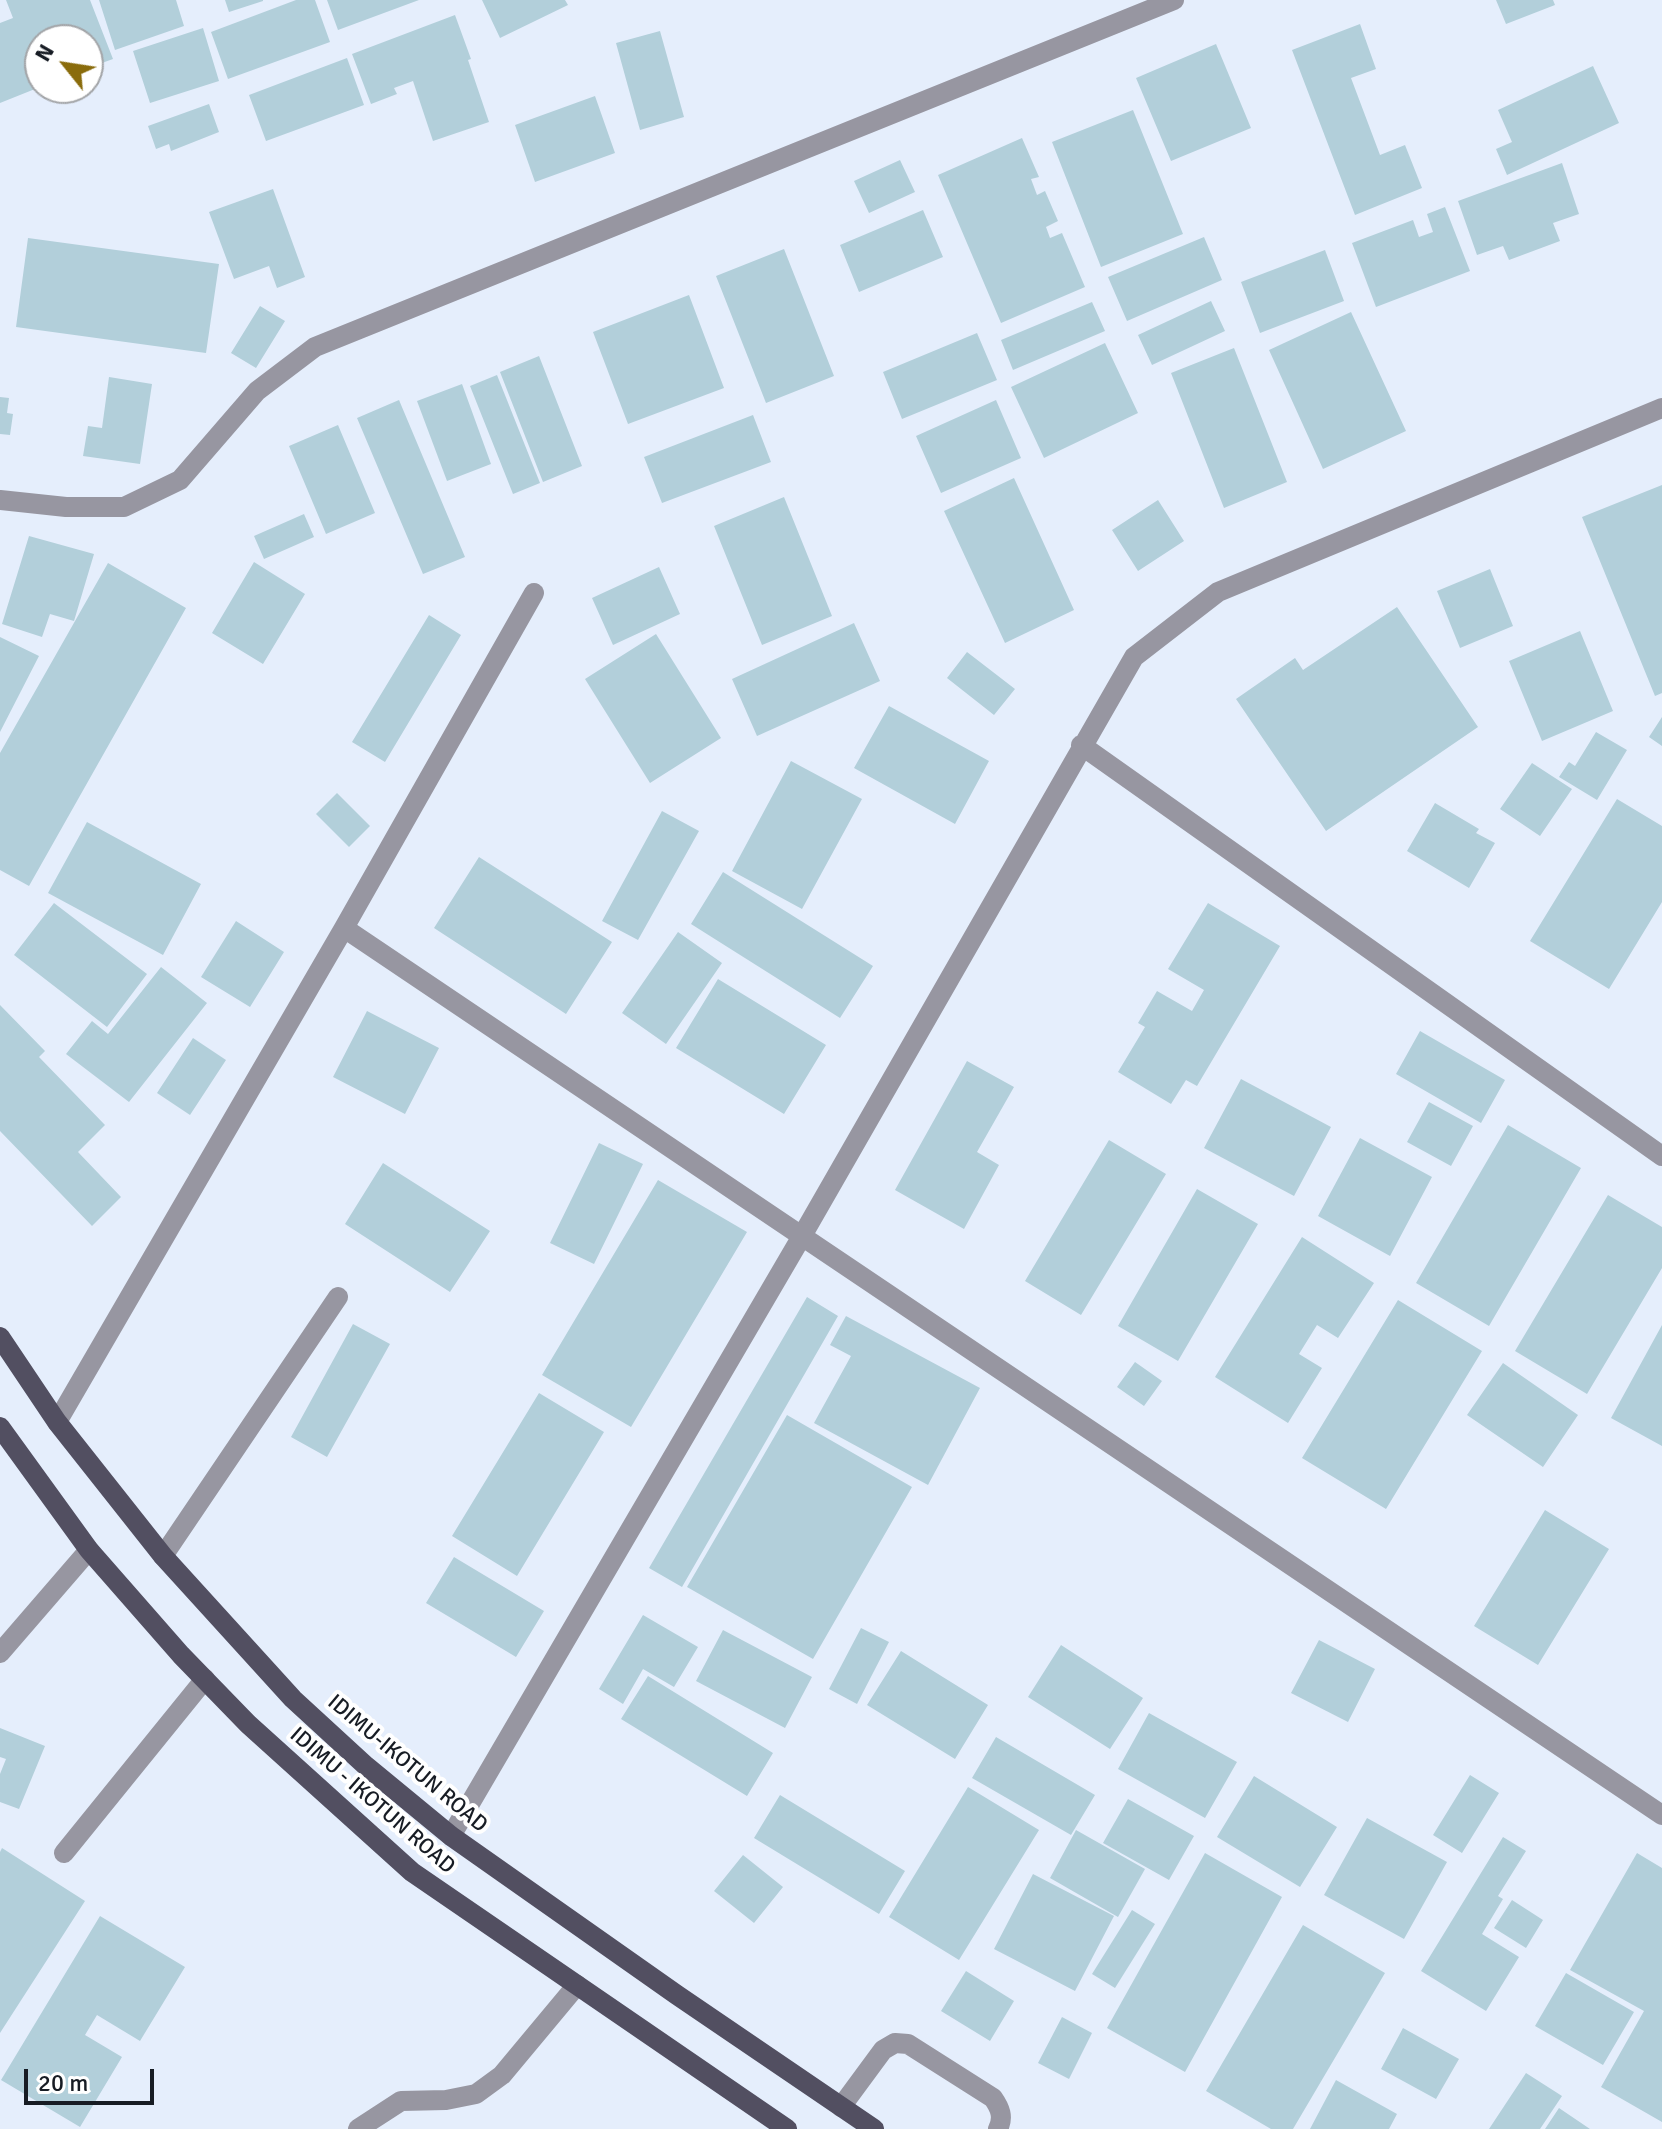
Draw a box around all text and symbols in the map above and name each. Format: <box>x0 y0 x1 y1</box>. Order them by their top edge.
north arrow <box>24 24 104 104</box>
text: N <box>29 39 60 66</box>
street label: IDIMU-IKOTUN ROAD <box>322 1689 492 1839</box>
street label: IDIMU - IKOTUN ROAD <box>284 1722 460 1880</box>
scale bar <box>28 2053 158 2103</box>
text: 20 m <box>38 2068 88 2098</box>

